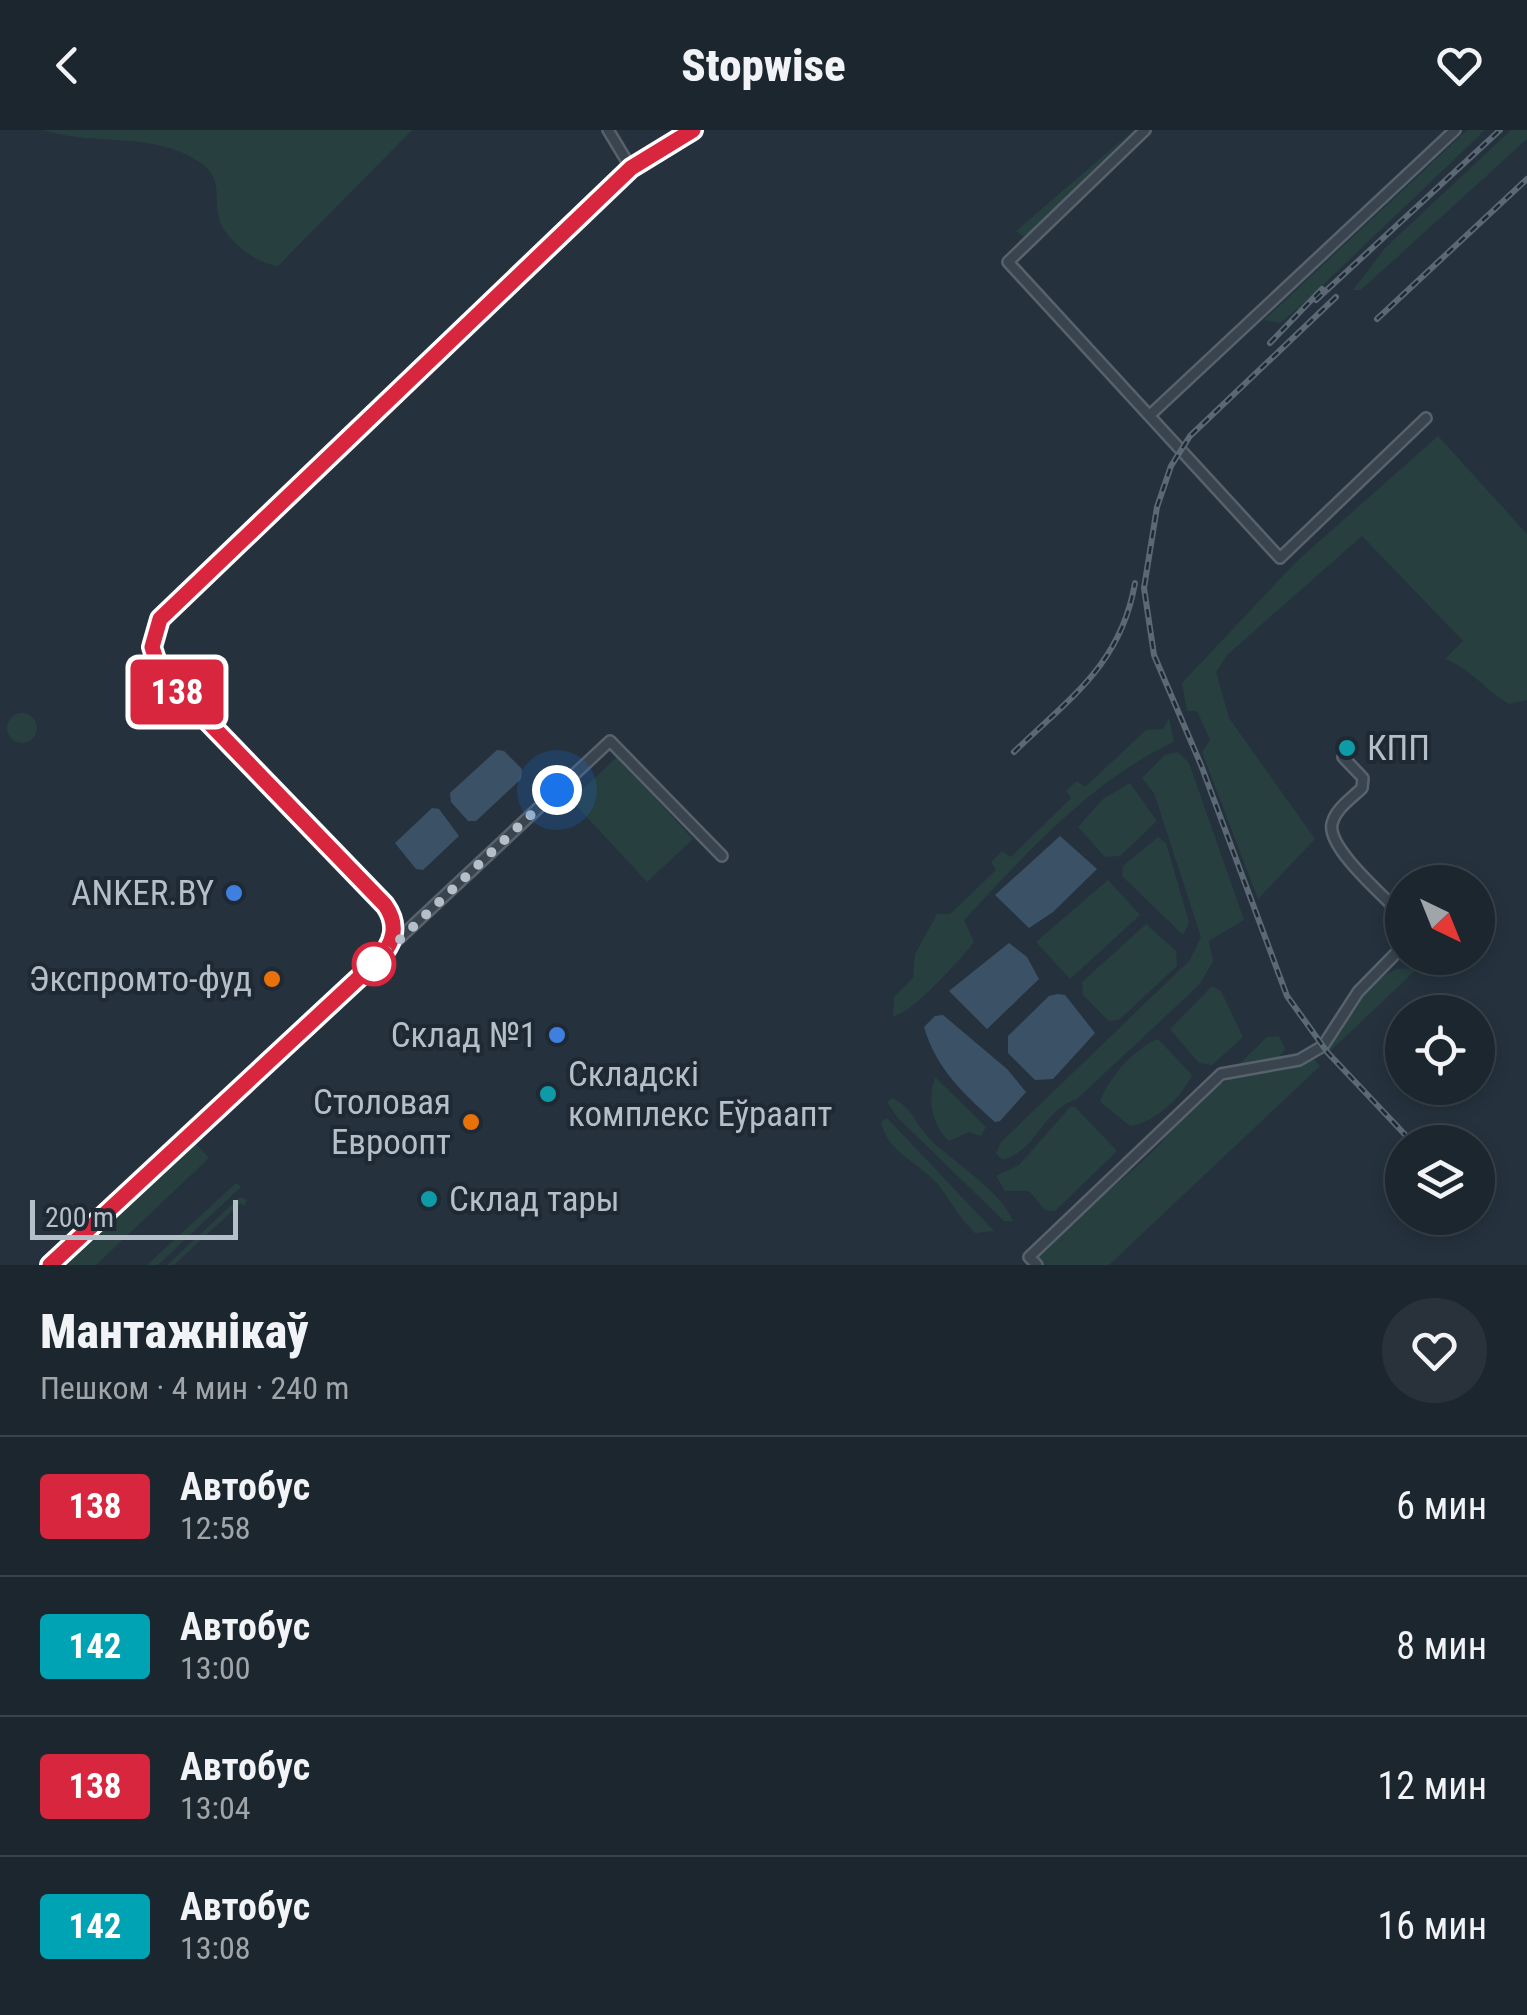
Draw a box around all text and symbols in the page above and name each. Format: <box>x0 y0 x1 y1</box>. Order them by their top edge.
icon: back <box>40 38 95 93</box>
icon: heart <box>1432 38 1487 93</box>
text: Stopwise <box>681 39 846 92</box>
line badge: 138 <box>120 660 234 724</box>
text: 138 <box>150 672 204 713</box>
place label: КПП <box>1367 728 1430 769</box>
marker: КПП <box>1336 737 1358 759</box>
your location <box>532 765 582 815</box>
north arrow <box>1385 865 1495 975</box>
map controls <box>1385 865 1495 1235</box>
place label: ANKER.BY <box>71 873 214 914</box>
marker: ANKER.BY <box>223 882 245 904</box>
unlabelled marker <box>353 943 395 985</box>
place label: Экспромто-фуд <box>29 959 252 1000</box>
marker: Экспромто-фуд <box>261 968 283 990</box>
button: locate <box>1385 995 1495 1105</box>
place label: Склад №1 <box>391 1015 537 1056</box>
marker: Склад №1 <box>546 1024 568 1046</box>
place label: Складскі комплекс Еўраапт <box>568 1054 833 1135</box>
place label: Столовая Евроопт <box>313 1082 451 1163</box>
marker: Складскі комплекс Еўраапт <box>537 1083 559 1105</box>
marker: Столовая Евроопт <box>460 1111 482 1133</box>
button: layers <box>1385 1125 1495 1235</box>
place label: Склад тары <box>449 1179 620 1220</box>
marker: Склад тары <box>418 1188 440 1210</box>
scale bar <box>30 1195 238 1240</box>
text: 200 m <box>45 1201 114 1234</box>
button: heart <box>1382 1298 1487 1403</box>
text: Мантажнікаў <box>40 1303 309 1360</box>
text: Пешком · 4 мин · 240 m <box>40 1369 349 1407</box>
text: Автобус <box>180 1465 310 1509</box>
text: 6 мин <box>1396 1484 1487 1528</box>
text: 138 <box>68 1486 122 1527</box>
text: 12:58 <box>180 1509 251 1547</box>
text: Автобус <box>180 1605 310 1649</box>
text: 8 мин <box>1396 1624 1487 1668</box>
text: 142 <box>68 1626 122 1667</box>
text: 13:00 <box>180 1649 251 1687</box>
text: Автобус <box>180 1745 310 1789</box>
text: 12 мин <box>1378 1764 1487 1808</box>
text: 138 <box>68 1766 122 1807</box>
text: 13:04 <box>180 1789 251 1827</box>
text: Автобус <box>180 1885 310 1929</box>
text: 16 мин <box>1378 1904 1487 1948</box>
text: 142 <box>68 1906 122 1947</box>
text: 13:08 <box>180 1929 251 1967</box>

